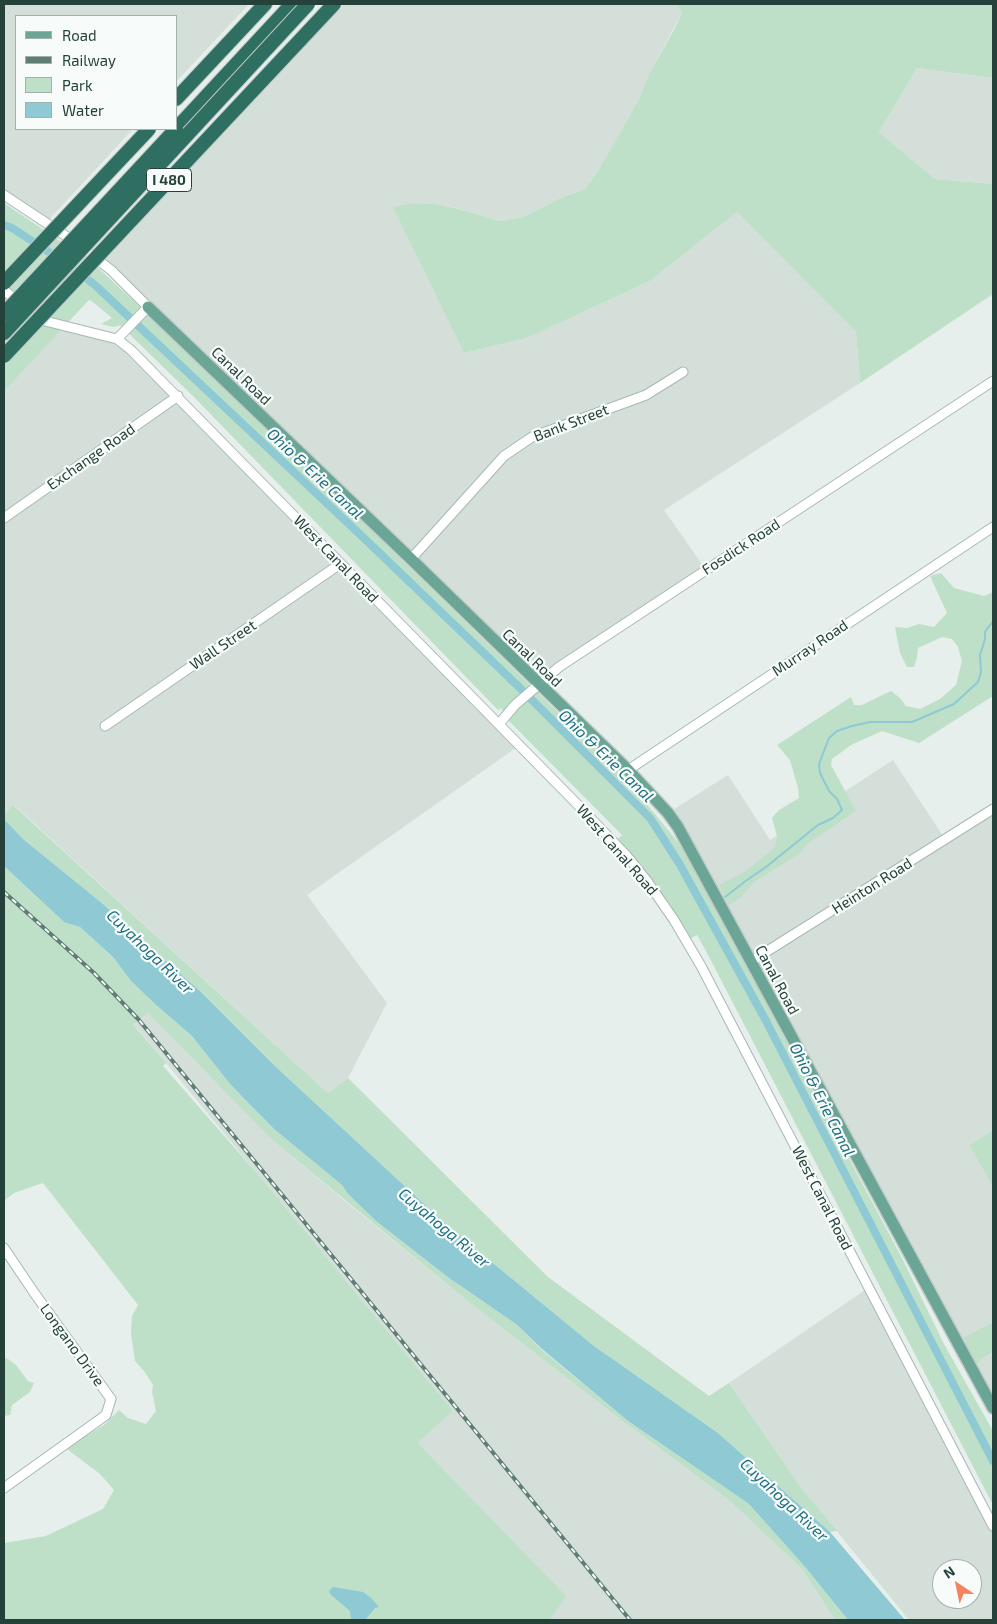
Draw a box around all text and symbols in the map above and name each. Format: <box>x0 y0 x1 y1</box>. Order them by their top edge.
legend <box>15 15 178 130</box>
text: Road <box>62 26 97 44</box>
text: Railway <box>62 51 116 69</box>
text: Park <box>62 76 93 94</box>
text: Water <box>62 101 104 119</box>
road number: I 480 <box>146 168 192 192</box>
street label: Canal Road <box>207 343 275 409</box>
street label: Bank Street <box>531 400 611 446</box>
street label: Exchange Road <box>43 420 139 494</box>
water label: Ohio & Erie Canal <box>263 424 367 524</box>
street label: West Canal Road <box>290 511 382 607</box>
street label: Fosdick Road <box>699 515 783 579</box>
street label: Wall Street <box>186 616 260 674</box>
street label: Murray Road <box>769 616 851 680</box>
street label: Canal Road <box>498 625 566 691</box>
water label: Ohio & Erie Canal <box>554 706 658 806</box>
street label: West Canal Road <box>573 801 661 899</box>
street label: Heinton Road <box>828 854 916 918</box>
water label: Cuyahoga River <box>103 906 197 998</box>
street label: Canal Road <box>751 942 803 1018</box>
water label: Ohio & Erie Canal <box>785 1040 859 1160</box>
street label: West Canal Road <box>788 1143 856 1253</box>
water label: Cuyahoga River <box>394 1184 494 1272</box>
street label: Longano Drive <box>36 1300 108 1390</box>
water label: Cuyahoga River <box>736 1454 832 1546</box>
north arrow <box>932 1559 982 1609</box>
text: N <box>940 1562 958 1582</box>

